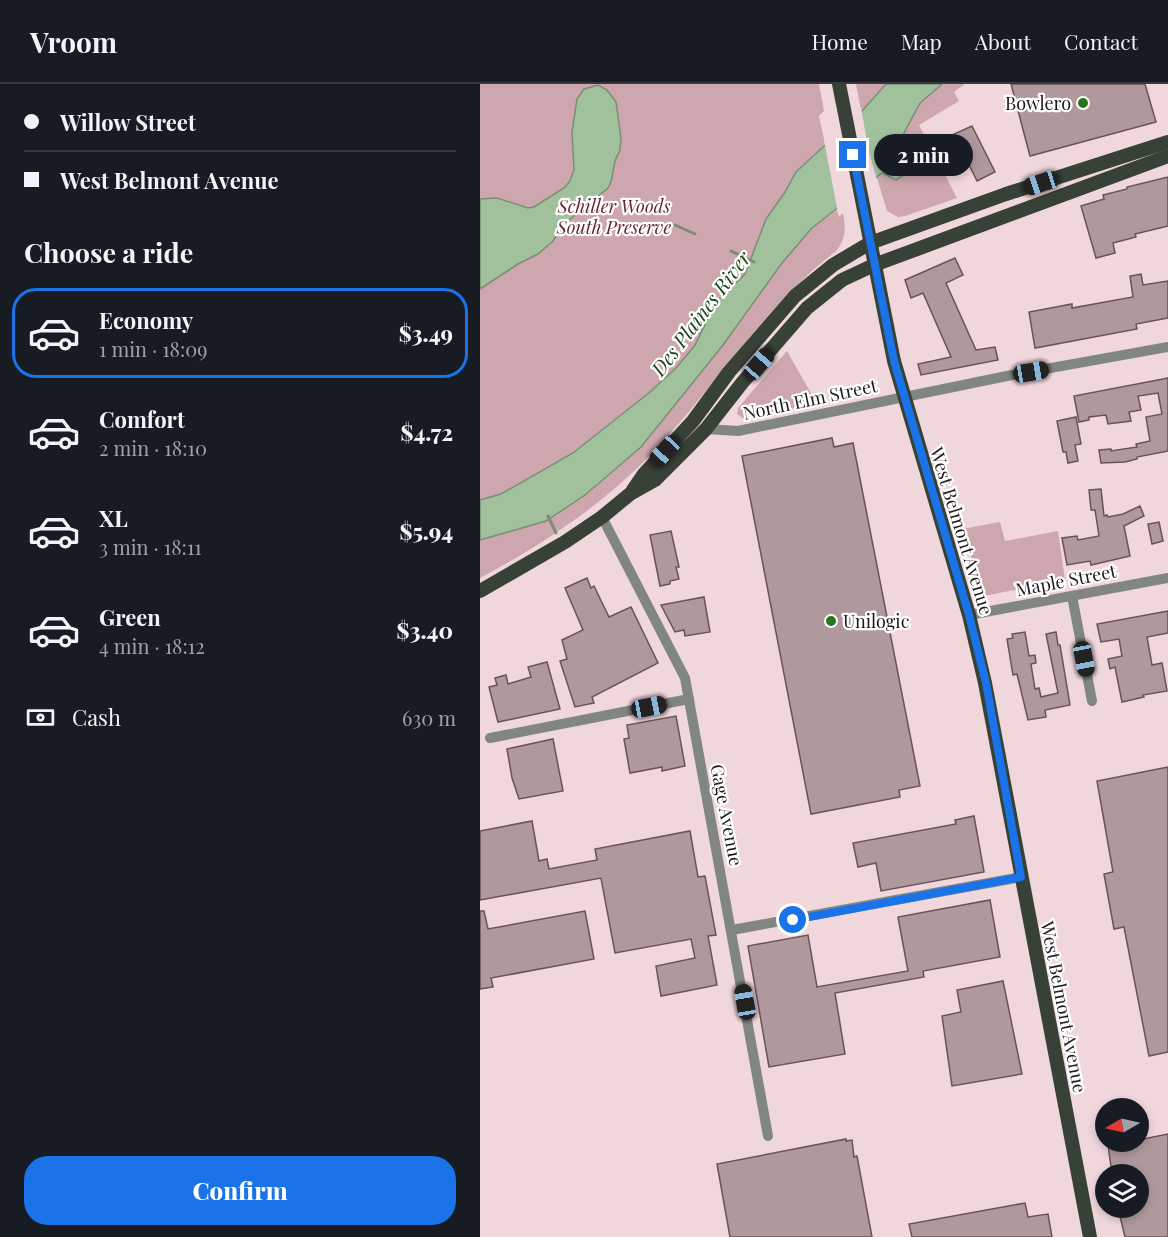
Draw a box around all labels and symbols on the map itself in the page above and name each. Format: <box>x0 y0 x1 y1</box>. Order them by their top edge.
place label: Bowlero <box>1005 91 1071 115</box>
marker: Bowlero <box>1076 96 1090 110</box>
callout: 2 min <box>874 134 973 176</box>
route end <box>839 141 866 168</box>
car <box>1021 169 1061 197</box>
park label: Schiller Woods South Preserve <box>556 194 671 239</box>
water label: Des Plaines River <box>644 244 757 382</box>
car <box>740 345 778 383</box>
car <box>1012 360 1050 384</box>
street label: North Elm Street <box>741 373 880 425</box>
car <box>646 432 684 470</box>
street label: West Belmont Avenue <box>925 443 999 618</box>
street label: Maple Street <box>1014 558 1119 602</box>
place label: Unilogic <box>843 609 910 633</box>
marker: Unilogic <box>824 614 838 628</box>
car <box>1072 640 1096 678</box>
car <box>630 695 668 719</box>
street label: Gage Avenue <box>705 762 749 868</box>
route start <box>779 906 806 933</box>
street label: West Belmont Avenue <box>1035 918 1092 1095</box>
car <box>733 983 757 1021</box>
north arrow <box>1095 1098 1149 1152</box>

